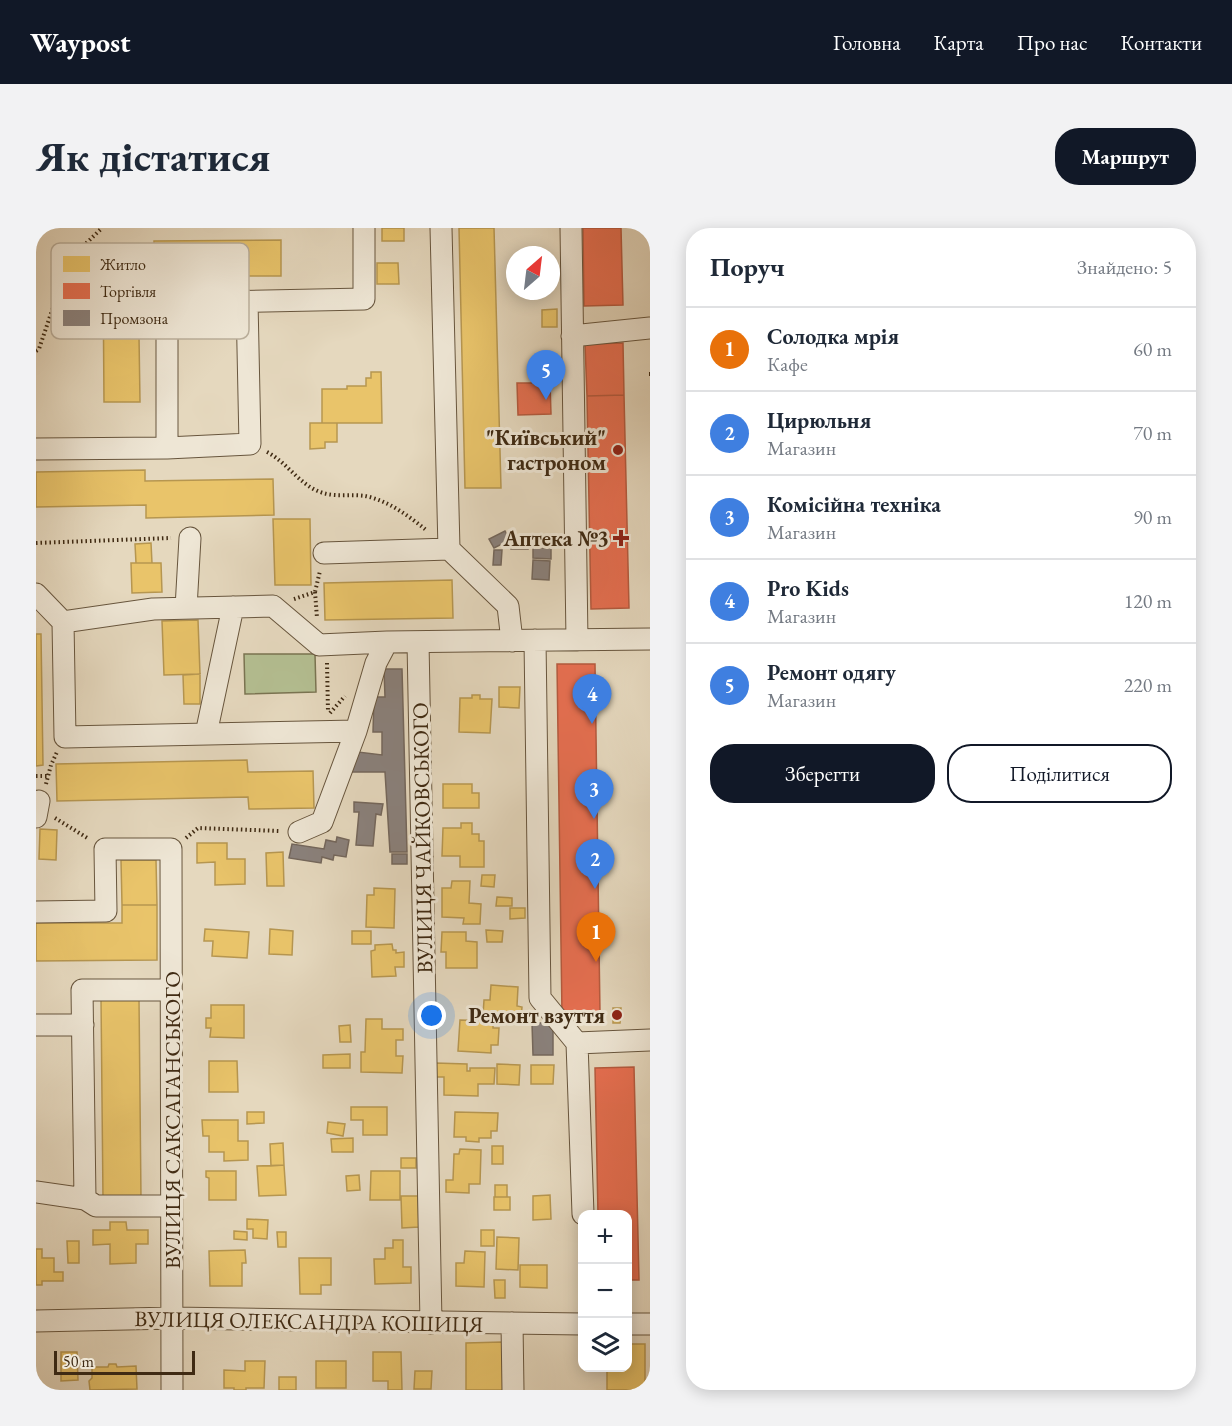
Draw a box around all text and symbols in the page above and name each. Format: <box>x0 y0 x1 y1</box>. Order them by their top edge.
text: Waypost <box>30 24 131 60</box>
text: Головна <box>833 29 901 56</box>
text: Карта <box>934 29 984 56</box>
text: Про нас <box>1017 29 1087 56</box>
text: Контакти <box>1120 29 1202 56</box>
button: Маршрут <box>1055 128 1196 185</box>
text: Як дістатися <box>36 129 270 184</box>
legend <box>51 243 249 339</box>
north arrow <box>506 246 560 300</box>
text: Поруч <box>710 250 785 284</box>
text: Житло <box>99 254 146 275</box>
text: Знайдено: 5 <box>1077 254 1172 280</box>
text: Торгівля <box>100 281 156 302</box>
text: Промзона <box>100 308 169 329</box>
text: Солодка мрія <box>767 322 899 351</box>
text: 1 <box>724 336 735 362</box>
text: 60 m <box>1133 336 1172 362</box>
pin: 5 <box>526 350 566 400</box>
text: Кафе <box>767 351 808 377</box>
text: Цирюльня <box>767 406 871 435</box>
text: 2 <box>724 420 735 446</box>
text: 70 m <box>1133 420 1172 446</box>
place label: "Київський" гастроном <box>486 423 606 477</box>
text: Магазин <box>767 435 836 461</box>
marker: "Київський" гастроном <box>611 443 625 457</box>
text: Комісійна техніка <box>767 490 941 519</box>
text: 3 <box>724 504 735 530</box>
text: 90 m <box>1133 504 1172 530</box>
text: Магазин <box>767 519 836 545</box>
place label: Аптека №3 <box>503 524 609 553</box>
marker: Аптека №3 <box>614 531 628 545</box>
text: Pro Kids <box>767 574 849 603</box>
text: 4 <box>724 588 735 614</box>
text: 120 m <box>1124 588 1172 614</box>
text: Магазин <box>767 603 836 629</box>
text: Ремонт одягу <box>767 658 896 687</box>
text: 5 <box>724 672 735 698</box>
text: 220 m <box>1124 672 1172 698</box>
pin: 4 <box>572 674 612 724</box>
text: Магазин <box>767 687 836 713</box>
street label: ВУЛИЦЯ ЧАЙКОВСЬКОГО <box>406 702 439 974</box>
button: Зберегти <box>710 744 935 803</box>
button: Поділитися <box>947 744 1172 803</box>
pin: 3 <box>574 770 614 819</box>
pin: 2 <box>576 840 614 889</box>
pin: 1 <box>576 912 616 962</box>
street label: ВУЛИЦЯ САКСАГАНСЬКОГО <box>158 971 187 1269</box>
your location <box>417 1001 446 1030</box>
place label: Ремонт взуття <box>468 1001 605 1030</box>
marker: Ремонт взуття <box>610 1008 624 1022</box>
map controls <box>578 1210 632 1372</box>
button: + <box>578 1210 632 1264</box>
button: − <box>578 1264 632 1318</box>
street label: ВУЛИЦЯ ОЛЕКСАНДРА КОШИЦЯ <box>134 1304 484 1339</box>
button: layers <box>578 1318 632 1372</box>
scale bar <box>54 1348 195 1376</box>
text: 50 m <box>63 1351 94 1372</box>

